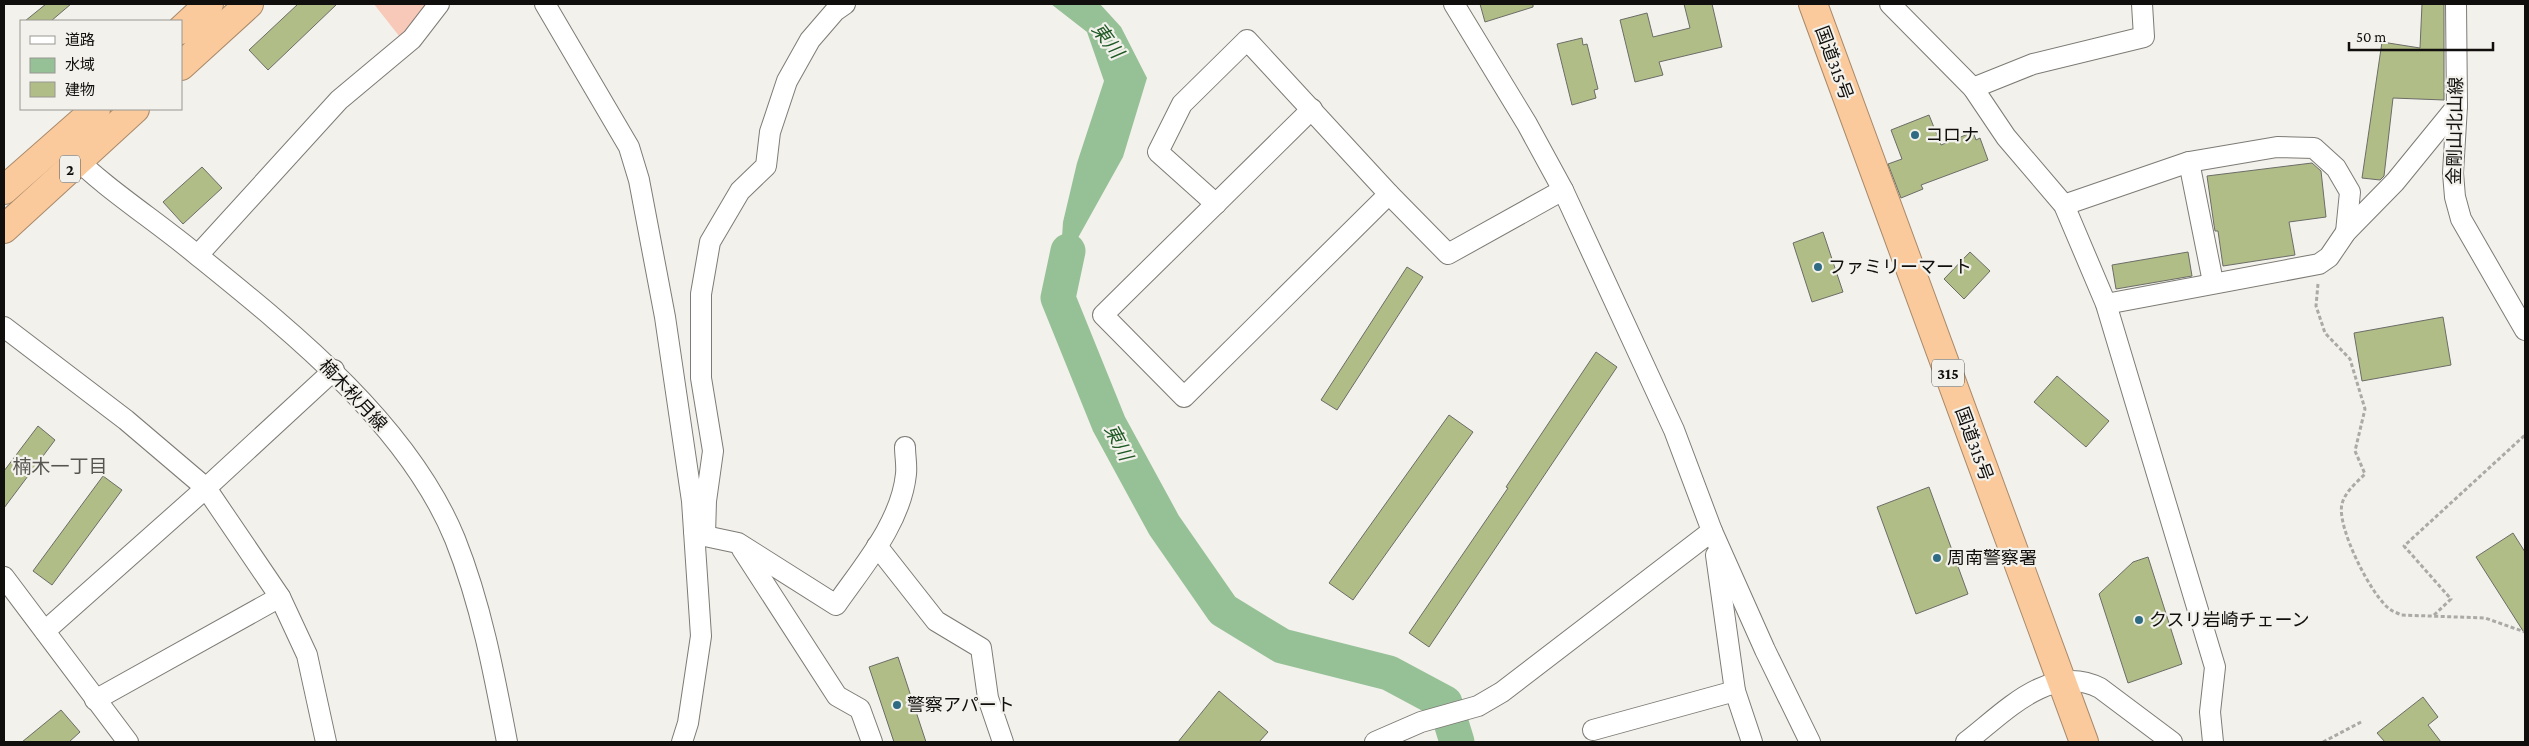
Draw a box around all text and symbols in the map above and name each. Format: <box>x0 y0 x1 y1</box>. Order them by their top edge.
water label: 東川 <box>1088 19 1129 63</box>
legend <box>20 20 182 110</box>
scale bar <box>2349 20 2493 52</box>
street label: 国道315号 <box>1811 23 1857 103</box>
text: 50 m <box>2356 29 2386 45</box>
text: 道路 <box>65 32 95 48</box>
text: 水域 <box>65 57 95 73</box>
street label: 金剛山北山線 <box>2444 77 2466 185</box>
text: 建物 <box>65 82 95 98</box>
place label: コロナ <box>1925 125 1979 145</box>
marker: コロナ <box>1909 129 1921 141</box>
road number: 2 <box>60 156 80 182</box>
place label: ファミリーマート <box>1828 257 1972 277</box>
marker: ファミリーマート <box>1812 261 1824 273</box>
street label: 楠木秋月線 <box>315 355 391 435</box>
road number: 315 <box>1932 359 1964 386</box>
street label: 国道315号 <box>1951 404 1997 484</box>
water label: 東川 <box>1100 421 1138 466</box>
district label: 楠木一丁目 <box>12 456 108 477</box>
place label: 周南警察署 <box>1947 548 2037 568</box>
marker: 周南警察署 <box>1931 552 1943 564</box>
place label: クスリ岩崎チェーン <box>2149 610 2310 630</box>
marker: クスリ岩崎チェーン <box>2133 614 2145 626</box>
place label: 警察アパート <box>907 695 1015 715</box>
marker: 警察アパート <box>891 699 903 711</box>

